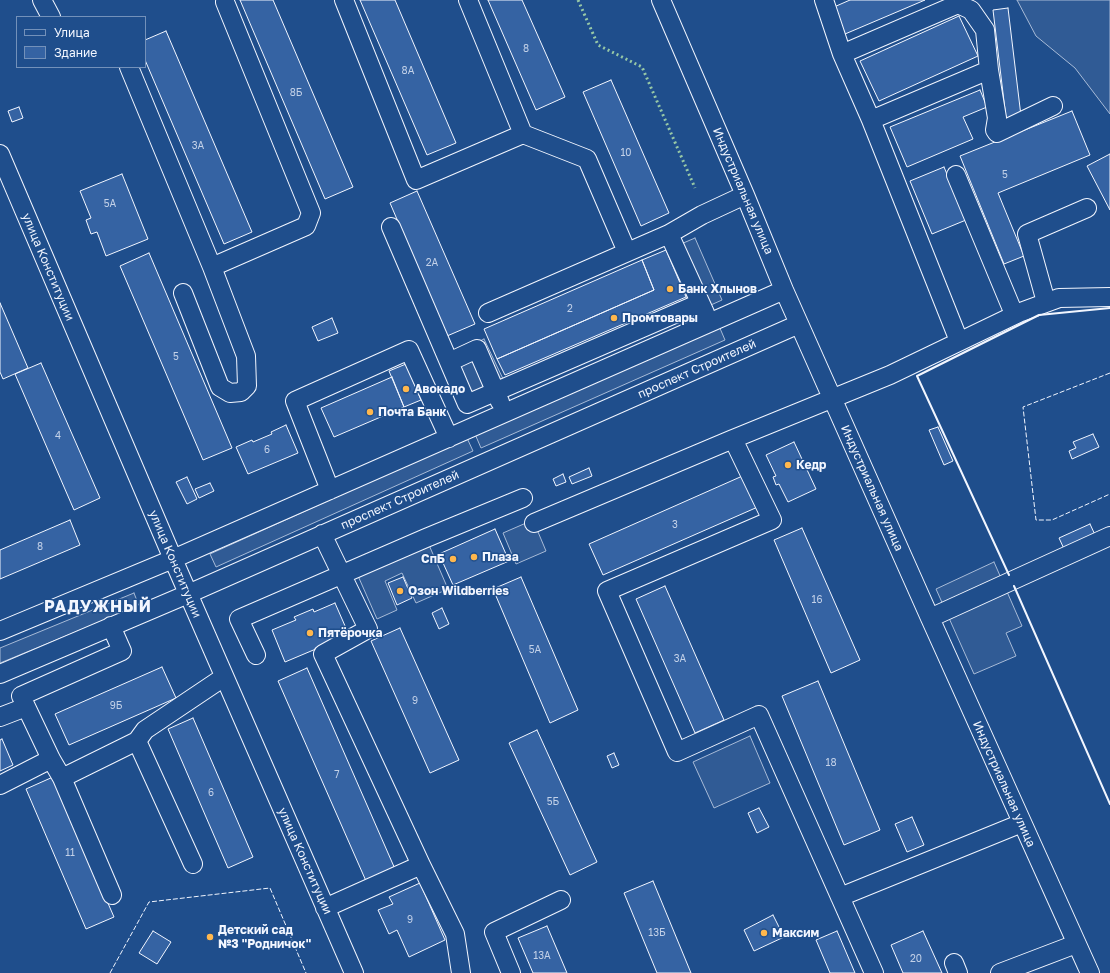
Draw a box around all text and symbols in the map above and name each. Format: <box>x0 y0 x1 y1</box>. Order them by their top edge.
legend <box>16 16 146 68</box>
text: Улица <box>54 25 90 40</box>
house number: 8 <box>523 43 529 55</box>
text: Здание <box>54 45 97 60</box>
house number: 8А <box>402 65 414 77</box>
house number: 8Б <box>290 87 302 99</box>
street label: Индустриальная улица <box>710 125 776 257</box>
house number: 3А <box>192 140 204 152</box>
house number: 10 <box>620 147 632 159</box>
house number: 5 <box>1002 169 1008 181</box>
house number: 5А <box>104 198 116 210</box>
street label: улица Конституции <box>19 211 77 323</box>
house number: 2А <box>426 257 438 269</box>
place label: Банк Хлынов <box>678 282 757 296</box>
marker: Банк Хлынов <box>665 284 675 294</box>
house number: 2 <box>567 303 573 315</box>
place label: Промтовары <box>622 311 698 325</box>
marker: Промтовары <box>609 313 619 323</box>
street label: проспект Строителей <box>636 336 758 402</box>
house number: 5 <box>173 351 179 363</box>
place label: Авокадо <box>414 382 465 396</box>
marker: Авокадо <box>401 384 411 394</box>
place label: Почта Банк <box>378 405 446 419</box>
marker: Почта Банк <box>365 407 375 417</box>
street label: Индустриальная улица <box>838 423 906 553</box>
house number: 4 <box>55 430 61 442</box>
house number: 6 <box>264 444 270 456</box>
place label: Кедр <box>796 458 826 472</box>
marker: Кедр <box>783 460 793 470</box>
street label: проспект Строителей <box>339 467 461 533</box>
street label: улица Конституции <box>146 508 204 620</box>
house number: 3 <box>672 519 678 531</box>
house number: 8 <box>37 541 43 553</box>
place label: Плаза <box>482 550 519 564</box>
place label: СпБ <box>421 552 445 566</box>
marker: Плаза <box>469 552 479 562</box>
marker: СпБ <box>448 554 458 564</box>
place label: Озон Wildberries <box>408 584 509 598</box>
marker: Озон Wildberries <box>395 586 405 596</box>
house number: 16 <box>812 594 822 606</box>
district label: РАДУЖНЫЙ <box>44 597 152 617</box>
place label: Пятёрочка <box>318 626 383 640</box>
marker: Пятёрочка <box>305 628 315 638</box>
house number: 5А <box>529 644 541 656</box>
house number: 3А <box>674 653 686 665</box>
house number: 9 <box>412 695 418 707</box>
house number: 9Б <box>110 700 122 712</box>
street label: Индустриальная улица <box>970 719 1038 849</box>
house number: 18 <box>826 757 836 769</box>
house number: 7 <box>334 769 340 781</box>
house number: 6 <box>208 787 214 799</box>
house number: 5Б <box>547 796 559 808</box>
street label: улица Конституции <box>275 805 335 917</box>
house number: 11 <box>65 847 75 859</box>
house number: 9 <box>407 914 413 926</box>
place label: Детский сад №3 "Родничок" <box>218 923 311 951</box>
place label: Максим <box>772 926 819 940</box>
house number: 13Б <box>648 927 666 939</box>
marker: Максим <box>759 928 769 938</box>
marker: Детский сад №3 "Родничок" <box>205 932 215 942</box>
house number: 13А <box>533 950 551 962</box>
house number: 20 <box>910 953 922 965</box>

